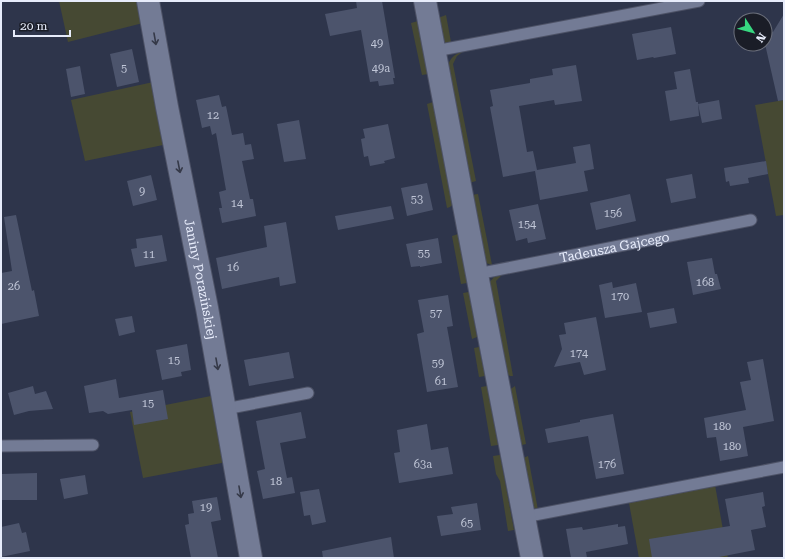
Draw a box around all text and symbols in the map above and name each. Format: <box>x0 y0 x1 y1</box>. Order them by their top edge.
scale bar <box>14 12 70 38</box>
north arrow <box>733 12 773 52</box>
text: 20 m <box>20 19 47 33</box>
text: N <box>753 30 768 45</box>
one-way arrow <box>151 33 159 46</box>
house number: 49 <box>371 37 383 50</box>
house number: 5 <box>121 62 127 75</box>
house number: 49a <box>372 62 390 75</box>
house number: 12 <box>207 109 219 122</box>
one-way arrow <box>176 160 184 173</box>
house number: 9 <box>139 185 145 198</box>
house number: 53 <box>411 193 423 206</box>
house number: 14 <box>231 197 244 210</box>
house number: 156 <box>604 207 622 220</box>
street label: Janiny Porazińskiej <box>182 217 220 340</box>
house number: 154 <box>518 218 537 231</box>
street label: Tadeusza Gajcego <box>558 229 671 265</box>
house number: 55 <box>418 247 430 260</box>
house number: 11 <box>143 248 155 261</box>
house number: 16 <box>227 261 239 274</box>
house number: 168 <box>696 276 714 289</box>
house number: 26 <box>8 280 20 293</box>
house number: 170 <box>611 290 629 303</box>
house number: 57 <box>430 307 442 320</box>
house number: 174 <box>570 347 589 360</box>
house number: 15 <box>168 354 180 367</box>
one-way arrow <box>213 357 221 370</box>
house number: 59 <box>432 357 444 370</box>
house number: 61 <box>435 375 447 388</box>
house number: 15 <box>142 397 154 410</box>
house number: 180 <box>713 420 731 433</box>
house number: 180 <box>723 440 741 453</box>
house number: 63a <box>414 458 432 471</box>
house number: 176 <box>598 458 616 471</box>
house number: 18 <box>270 475 282 488</box>
one-way arrow <box>236 485 244 498</box>
house number: 19 <box>200 501 212 514</box>
house number: 65 <box>461 517 473 530</box>

